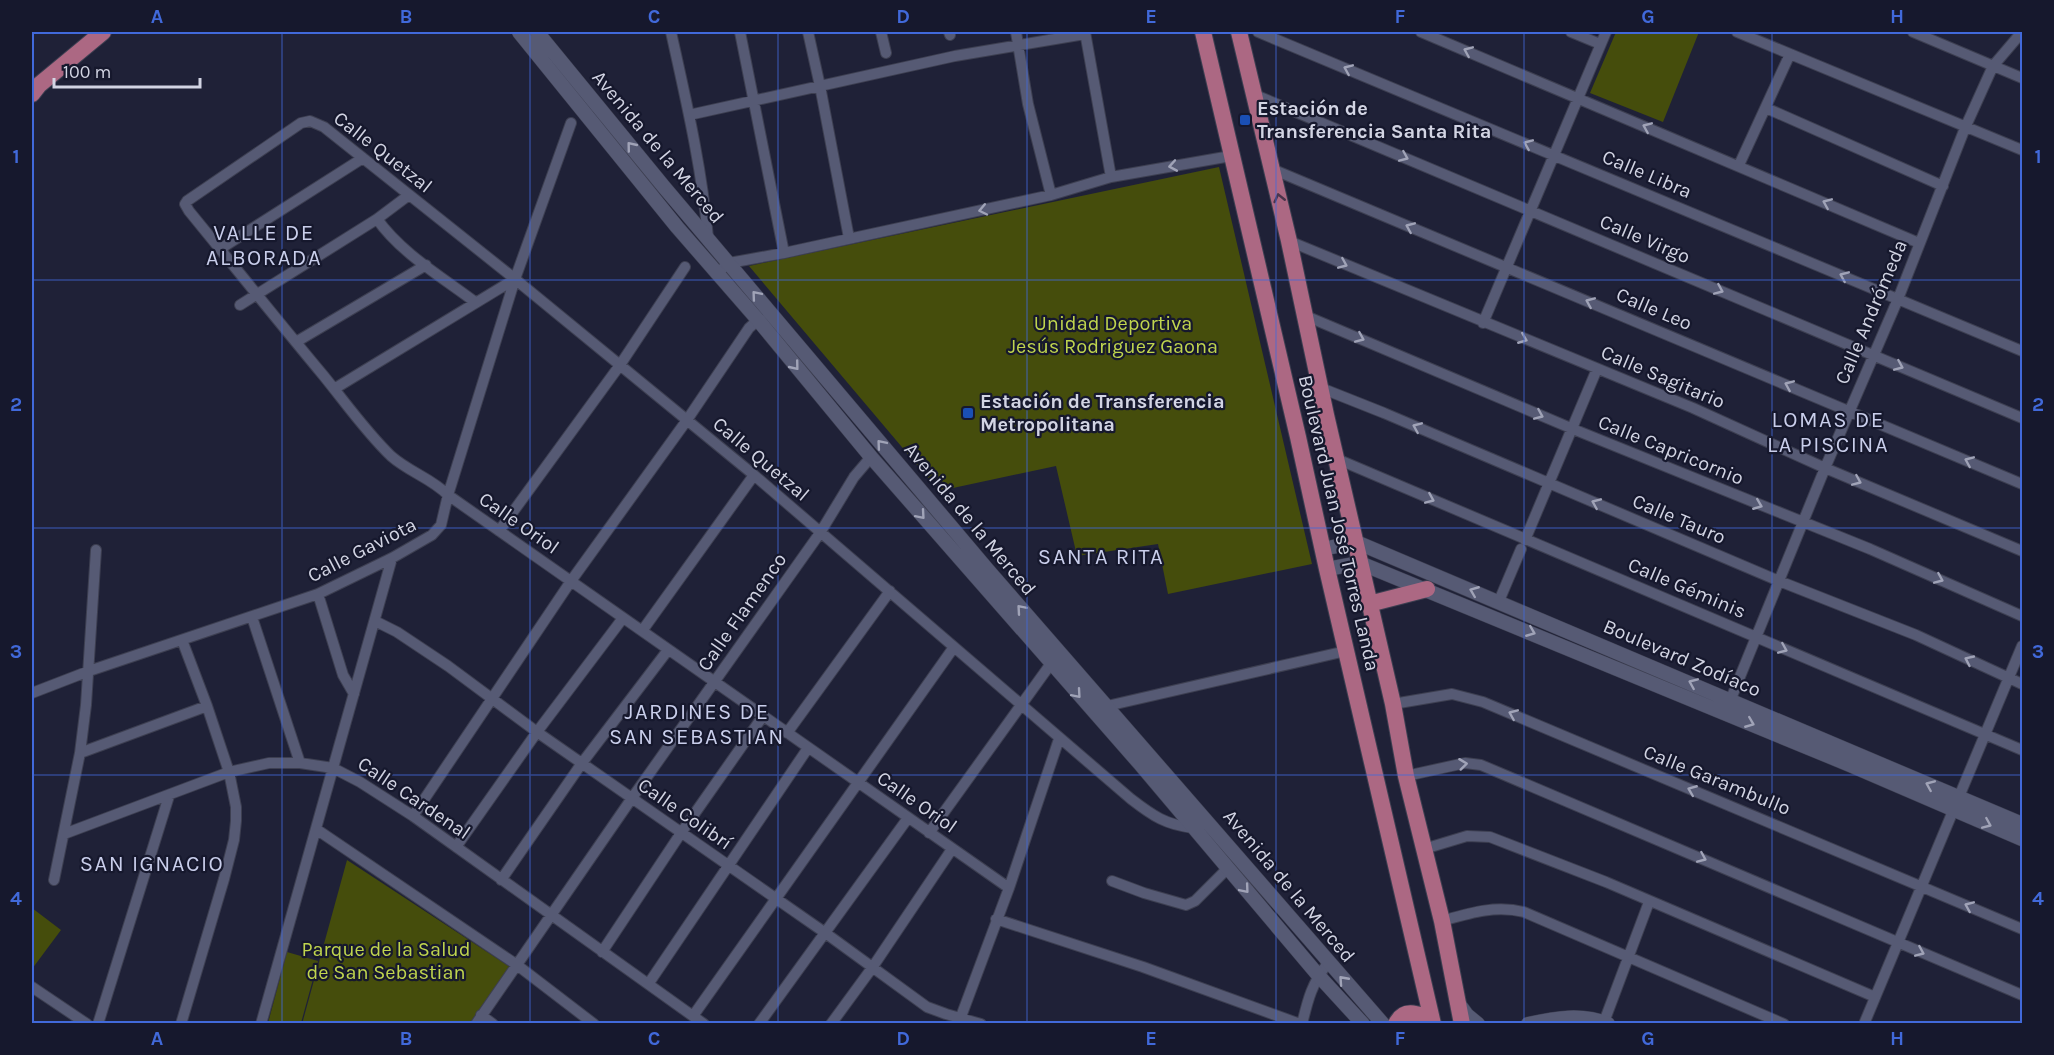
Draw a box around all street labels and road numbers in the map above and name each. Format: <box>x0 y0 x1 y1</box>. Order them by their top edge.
street label: Avenida de la Merced <box>587 66 729 228</box>
street label: Calle Quetzal <box>329 106 437 198</box>
street label: Calle Libra <box>1599 145 1695 203</box>
street label: Calle Virgo <box>1596 210 1694 268</box>
street label: Calle Andrómeda <box>1830 236 1912 388</box>
street label: Calle Leo <box>1613 283 1695 335</box>
street label: Calle Sagitario <box>1598 341 1728 413</box>
street label: Boulevard Juan José Torres Landa <box>1294 373 1384 673</box>
street label: Calle Capricornio <box>1595 410 1747 490</box>
street label: Calle Quetzal <box>708 412 814 506</box>
street label: Avenida de la Merced <box>899 438 1041 600</box>
street label: Calle Oriol <box>475 487 563 559</box>
street label: Calle Tauro <box>1629 489 1729 549</box>
street label: Calle Gaviota <box>304 513 420 587</box>
street label: Calle Flamenco <box>693 549 791 675</box>
street label: Calle Géminis <box>1625 553 1749 623</box>
street label: Boulevard Zodíaco <box>1600 614 1764 702</box>
street label: Calle Garambullo <box>1640 740 1794 820</box>
street label: Calle Cardenal <box>353 752 475 844</box>
street label: Calle Oriol <box>873 766 961 838</box>
street label: Calle Colibrí <box>634 773 736 855</box>
street label: Avenida de la Merced <box>1218 805 1360 967</box>

